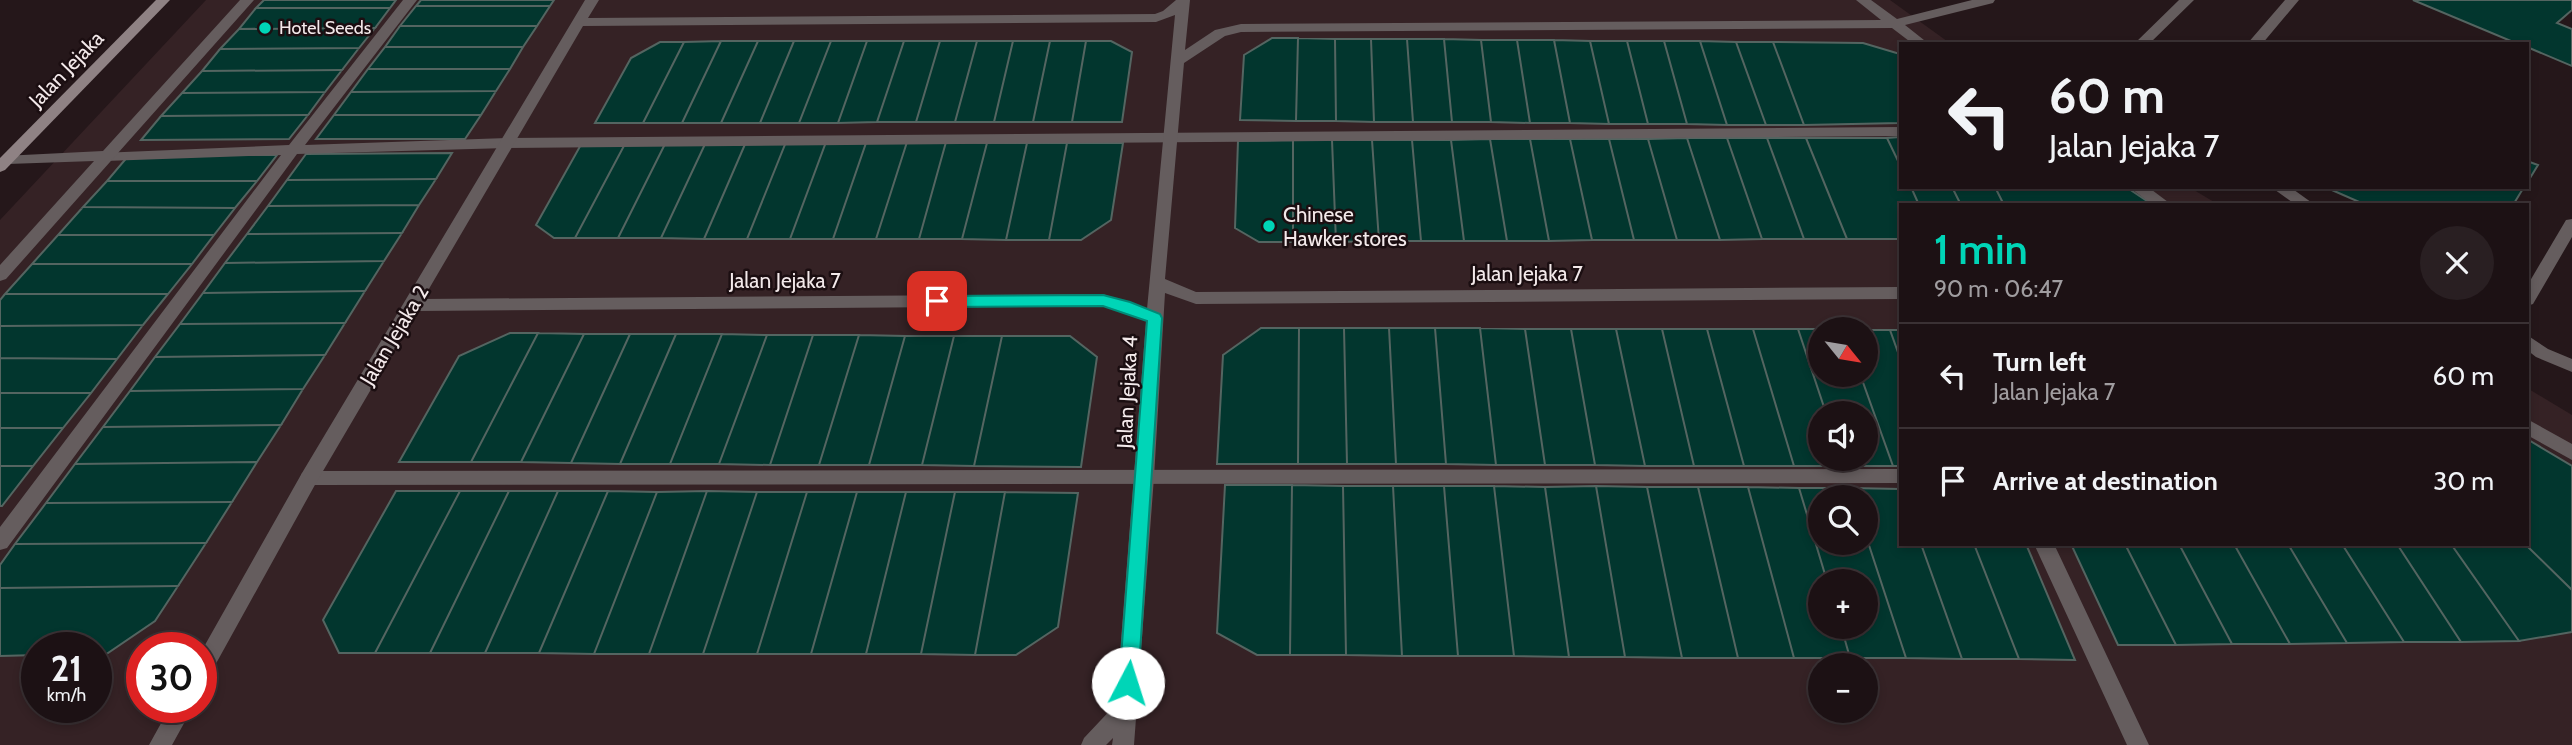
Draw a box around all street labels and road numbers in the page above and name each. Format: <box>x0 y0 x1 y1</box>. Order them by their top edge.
street label: Jalan Jejaka <box>23 26 109 114</box>
street label: Jalan Jejaka 7 <box>1470 261 1583 287</box>
street label: Jalan Jejaka 7 <box>728 268 841 294</box>
street label: Jalan Jejaka 2 <box>354 280 434 391</box>
street label: Jalan Jejaka 4 <box>1111 335 1143 450</box>

